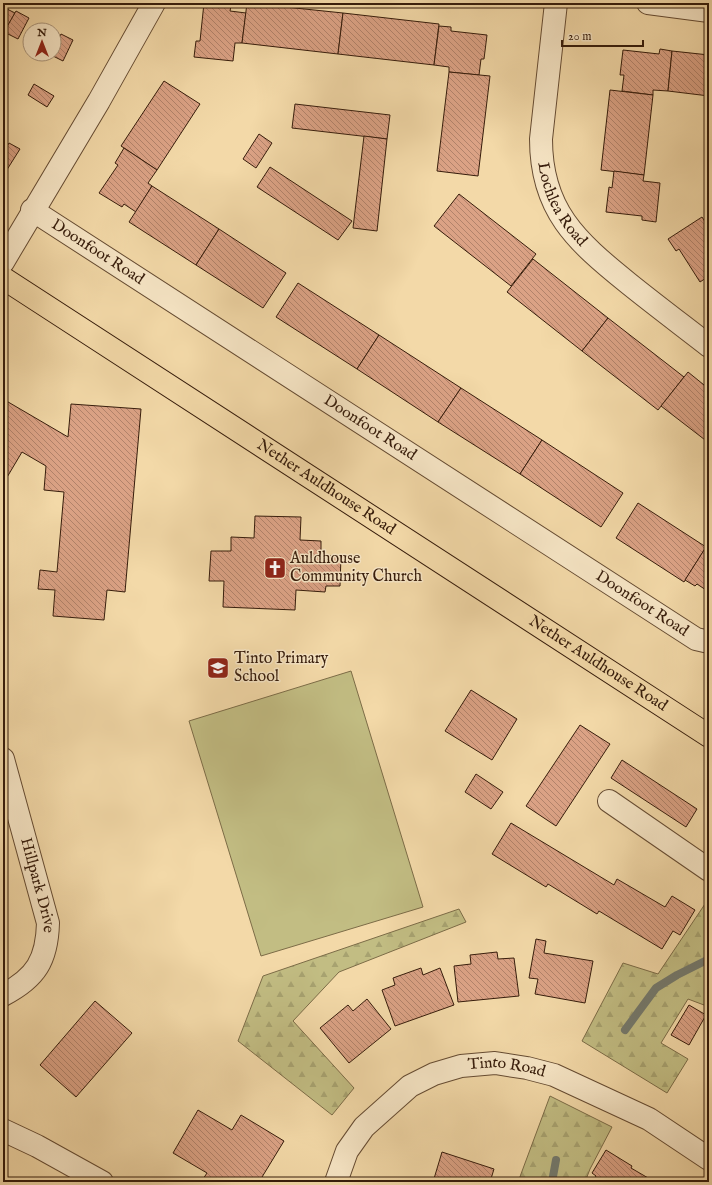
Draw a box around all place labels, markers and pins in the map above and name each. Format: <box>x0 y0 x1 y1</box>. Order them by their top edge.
place label: Auldhouse Community Church <box>289 549 422 587</box>
church icon: Auldhouse Community Church <box>262 555 288 581</box>
place label: Tinto Primary School <box>234 649 329 687</box>
school or university icon: Tinto Primary School <box>205 655 231 681</box>

